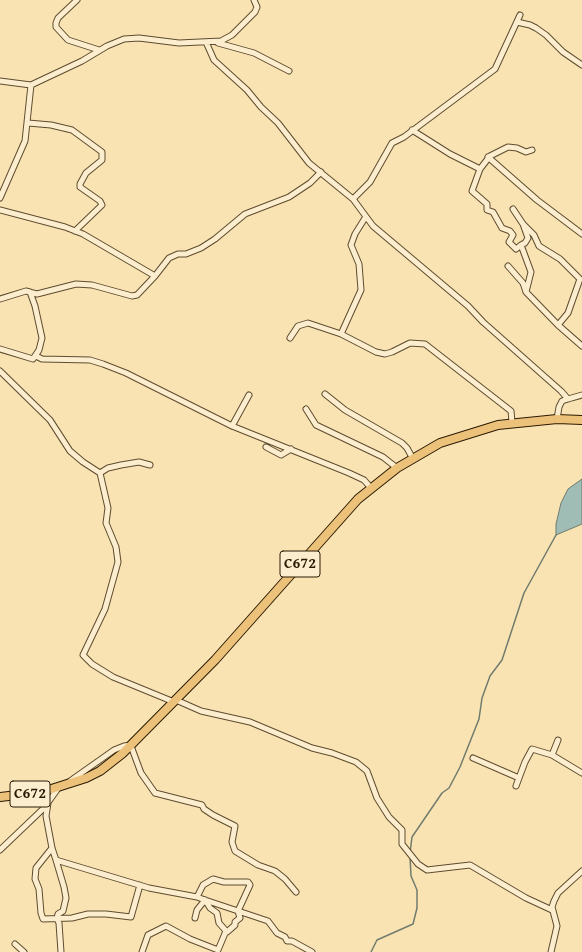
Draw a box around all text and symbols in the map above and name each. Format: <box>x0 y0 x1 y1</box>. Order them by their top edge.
road number: C672 <box>280 551 320 577</box>
road number: C672 <box>10 781 50 807</box>

